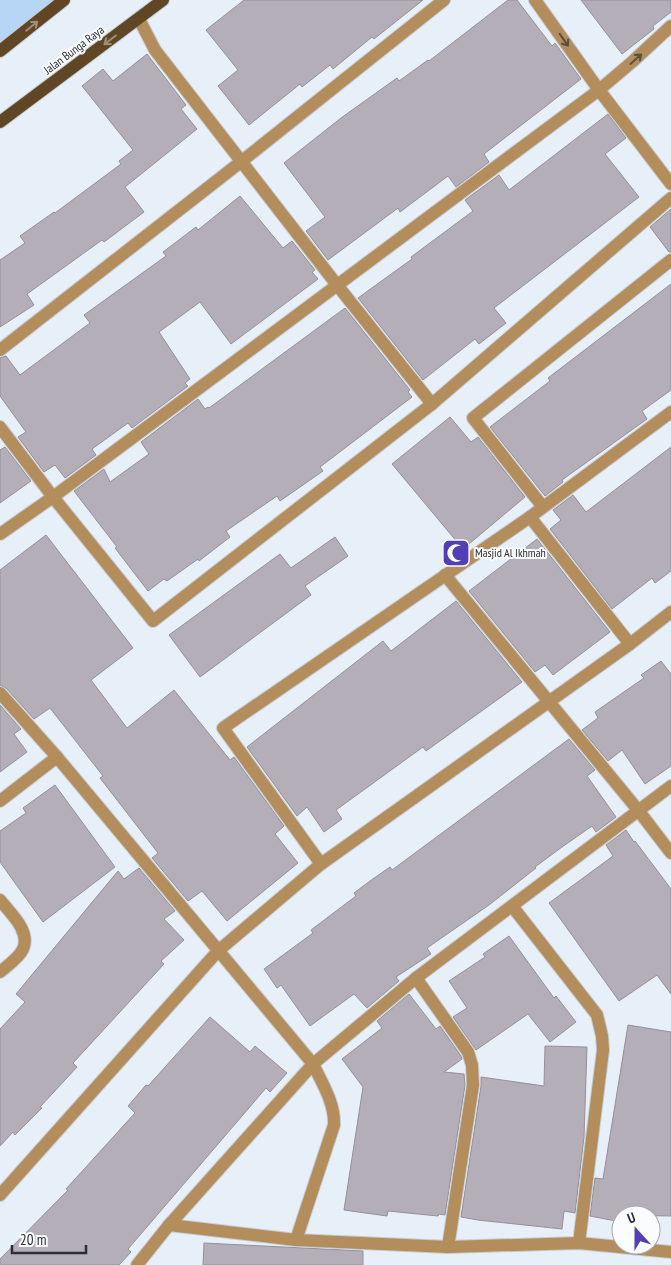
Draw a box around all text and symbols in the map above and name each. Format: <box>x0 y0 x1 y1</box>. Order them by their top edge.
one-way arrow <box>25 20 38 31</box>
street label: Jalan Bunga Raya <box>40 22 107 78</box>
one-way arrow <box>559 33 569 47</box>
one-way arrow <box>103 35 117 45</box>
one-way arrow <box>629 53 642 65</box>
mosque icon: Masjid Al Ikhmah <box>441 538 471 568</box>
place label: Masjid Al Ikhmah <box>475 545 546 560</box>
north arrow <box>611 1205 661 1255</box>
text: U <box>625 1208 638 1228</box>
scale bar <box>12 1222 86 1254</box>
text: 20 m <box>20 1230 46 1249</box>

